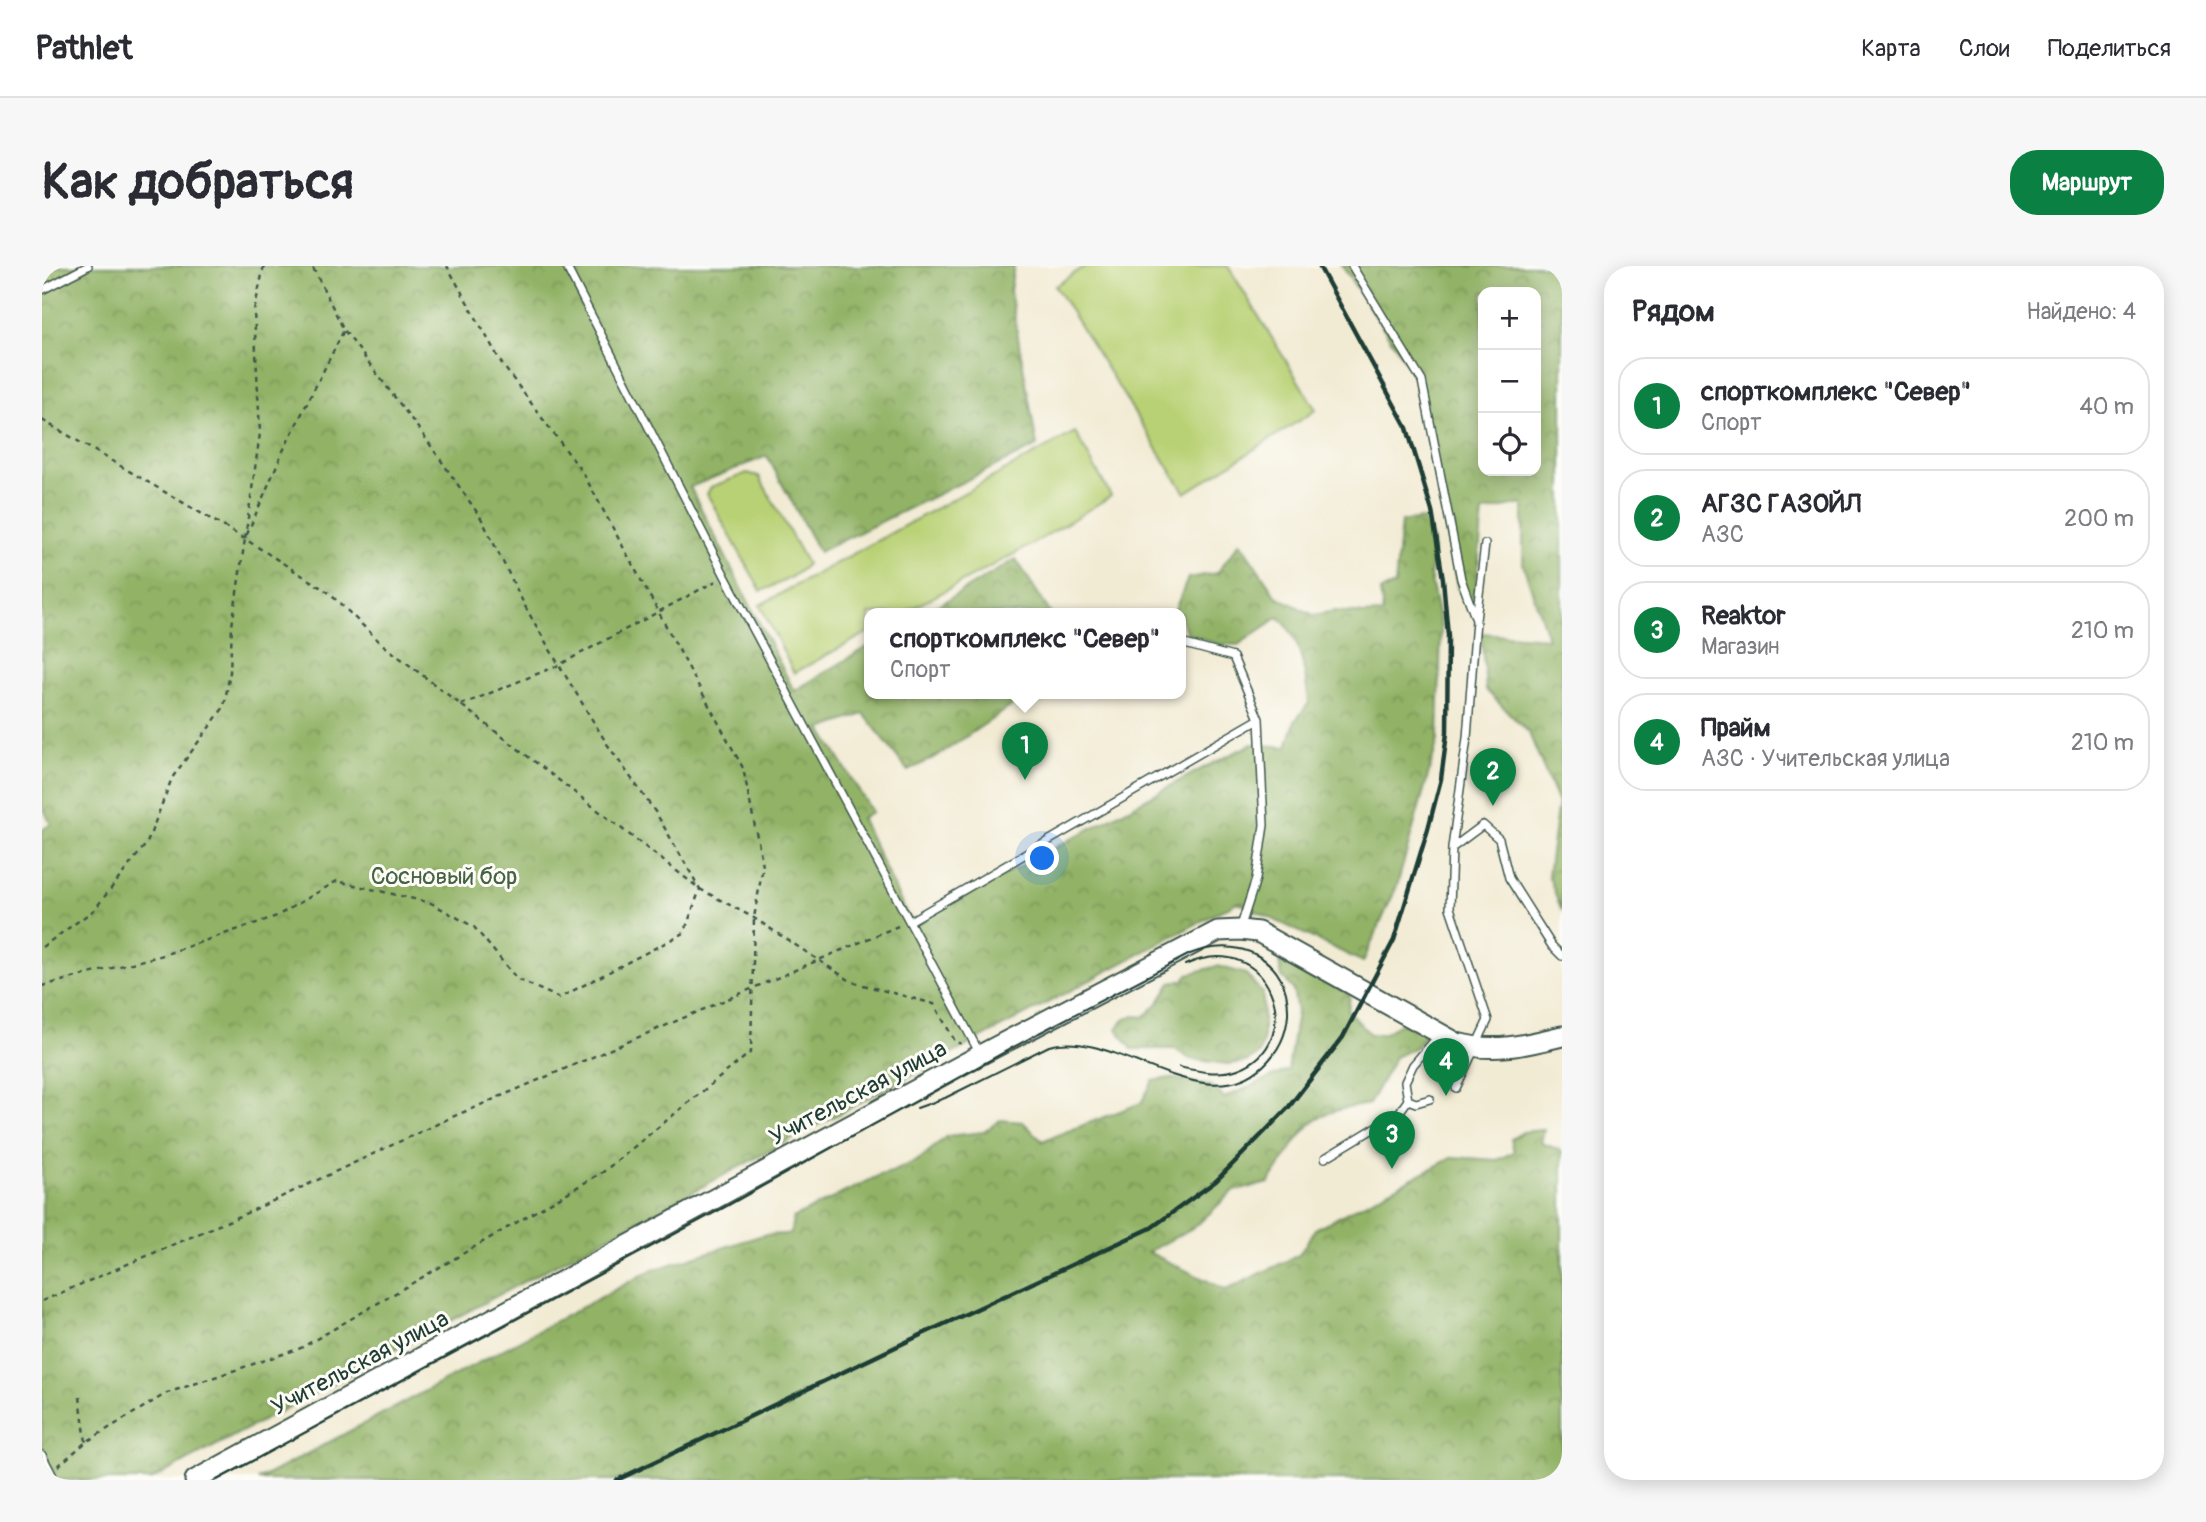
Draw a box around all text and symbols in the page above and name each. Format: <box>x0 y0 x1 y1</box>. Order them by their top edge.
text: Pathlet <box>35 28 132 69</box>
text: Карта <box>1861 34 1921 63</box>
text: Слои <box>1959 34 2010 63</box>
text: Поделиться <box>2048 34 2171 63</box>
button: Маршрут <box>2010 150 2164 215</box>
text: Как добраться <box>42 152 354 213</box>
map controls <box>1478 287 1541 476</box>
button: + <box>1478 287 1541 350</box>
text: Рядом <box>1632 293 1715 330</box>
text: Найдено: 4 <box>2026 297 2136 326</box>
button: − <box>1478 350 1541 413</box>
text: спорткомплекс "Север" <box>1701 376 1971 408</box>
text: 1 <box>1653 392 1662 421</box>
text: 40 m <box>2080 392 2134 421</box>
text: Спорт <box>1701 408 1762 437</box>
button: locate <box>1478 413 1541 476</box>
text: АГЗС ГАЗОЙЛ <box>1701 488 1860 520</box>
text: 2 <box>1651 504 1663 533</box>
text: 200 m <box>2064 504 2134 533</box>
text: АЗС <box>1701 520 1744 549</box>
text: Reaktor <box>1701 600 1786 632</box>
popup <box>864 608 1186 699</box>
text: 3 <box>1651 616 1663 645</box>
text: 210 m <box>2071 616 2134 645</box>
text: спорткомплекс "Север" <box>890 623 1160 655</box>
text: Магазин <box>1701 632 1780 661</box>
text: Спорт <box>890 655 951 684</box>
text: Прайм <box>1701 712 1771 744</box>
pin: 1 <box>1002 722 1048 780</box>
text: 4 <box>1650 728 1664 757</box>
text: 210 m <box>2071 728 2134 757</box>
text: АЗС · Учительская улица <box>1701 744 1950 773</box>
pin: 2 <box>1470 748 1516 806</box>
your location <box>1025 841 1059 875</box>
park label: Сосновый бор <box>371 862 517 891</box>
street label: Учительская улица <box>764 1034 952 1152</box>
pin: 4 <box>1423 1038 1469 1096</box>
pin: 3 <box>1369 1111 1415 1169</box>
street label: Учительская улица <box>266 1304 454 1422</box>

